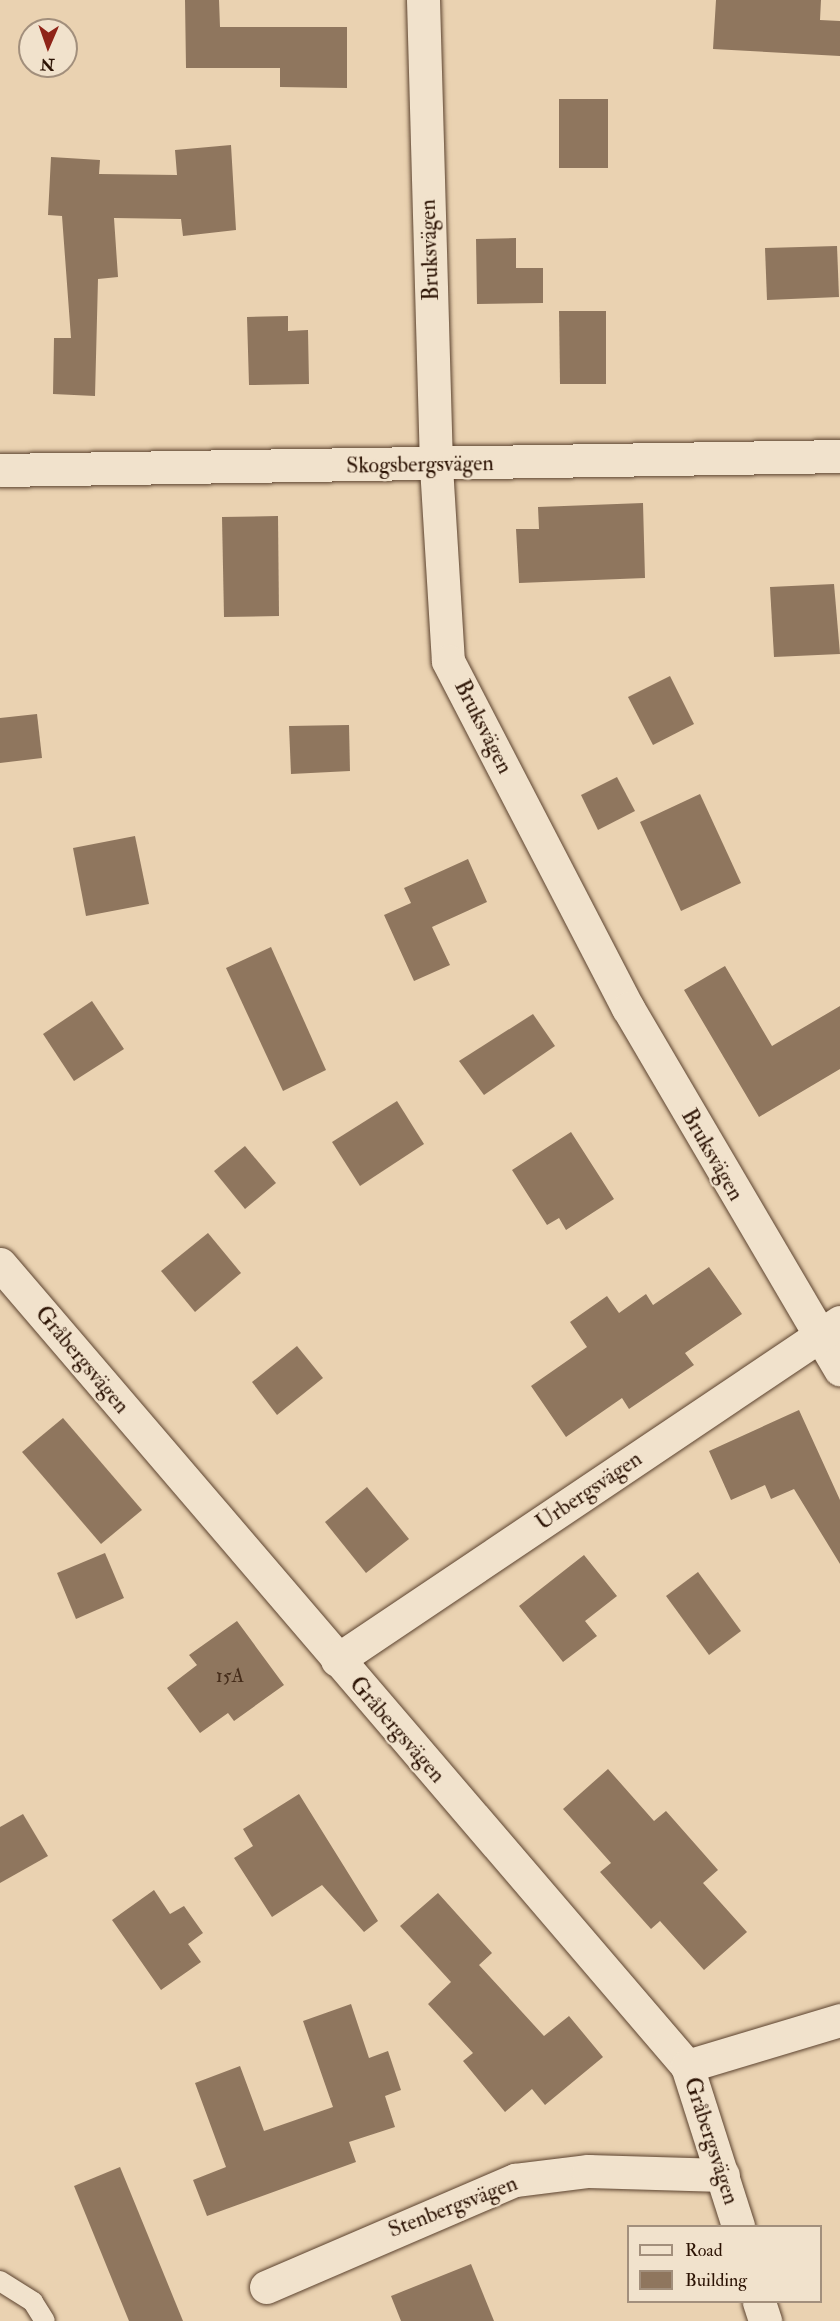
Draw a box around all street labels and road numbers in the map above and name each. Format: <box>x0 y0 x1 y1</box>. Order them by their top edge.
street label: Bruksvägen <box>415 199 445 301</box>
street label: Skogsbergsvägen <box>346 451 494 479</box>
street label: Bruksvägen <box>448 676 518 778</box>
street label: Bruksvägen <box>675 1104 749 1206</box>
street label: Gråbergsvägen <box>29 1301 135 1419</box>
street label: Urbergsvägen <box>531 1446 647 1536</box>
street label: Gråbergsvägen <box>344 1672 450 1788</box>
street label: Gråbergsvägen <box>678 2074 744 2208</box>
street label: Stenbergsvägen <box>385 2170 521 2244</box>

